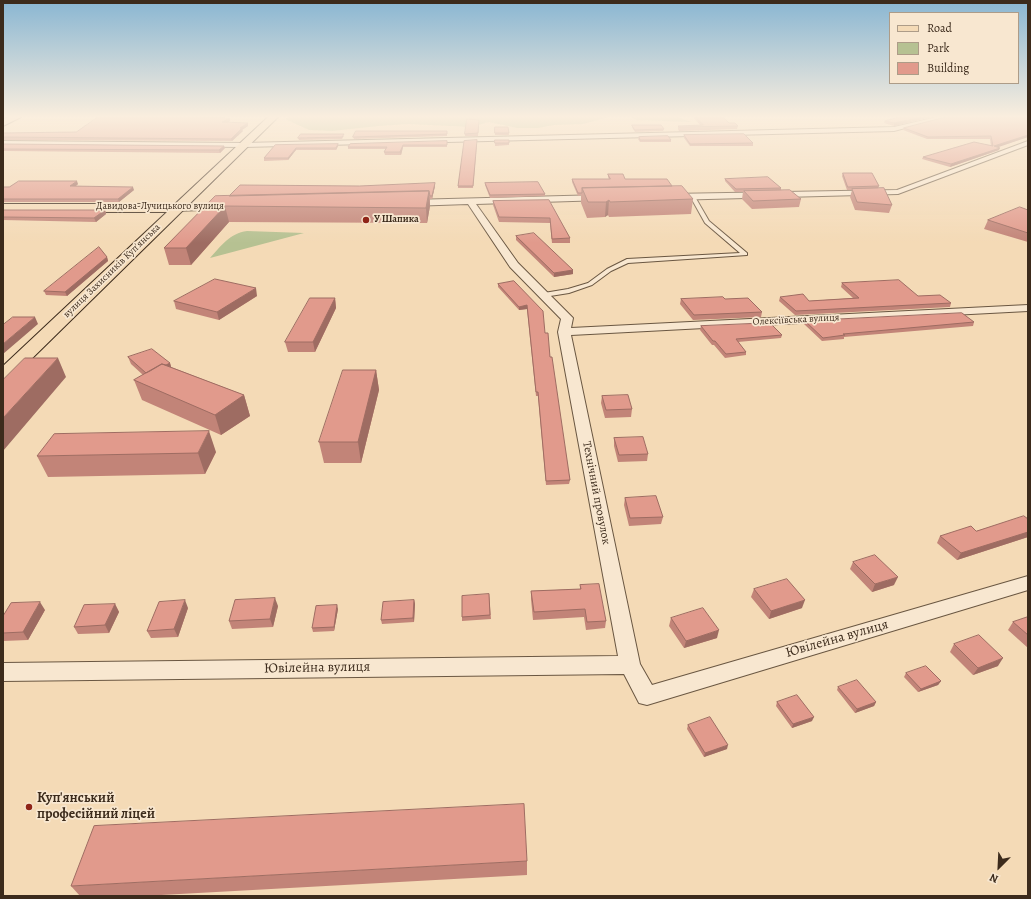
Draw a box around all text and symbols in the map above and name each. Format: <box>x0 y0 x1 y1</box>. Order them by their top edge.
legend <box>889 12 1019 84</box>
text: Road <box>927 20 952 36</box>
text: Park <box>927 40 950 56</box>
text: Building <box>927 60 969 76</box>
street label: Давидова-Лучицького вулиця <box>96 201 224 213</box>
place label: У Шапика <box>374 214 419 226</box>
marker: У Шапика <box>361 215 371 225</box>
street label: вулиця Захисників Куп'янська <box>61 221 163 321</box>
street label: Олексіївська вулиця <box>752 312 840 328</box>
street label: Технічний провулок <box>579 440 613 546</box>
street label: Ювілейна вулиця <box>784 616 890 662</box>
street label: Ювілейна вулиця <box>264 659 370 677</box>
place label: Куп'янський професійний ліцей <box>37 791 155 824</box>
marker: Куп'янський професійний ліцей <box>24 802 34 812</box>
north arrow <box>979 847 1019 887</box>
text: N <box>987 870 1001 887</box>

